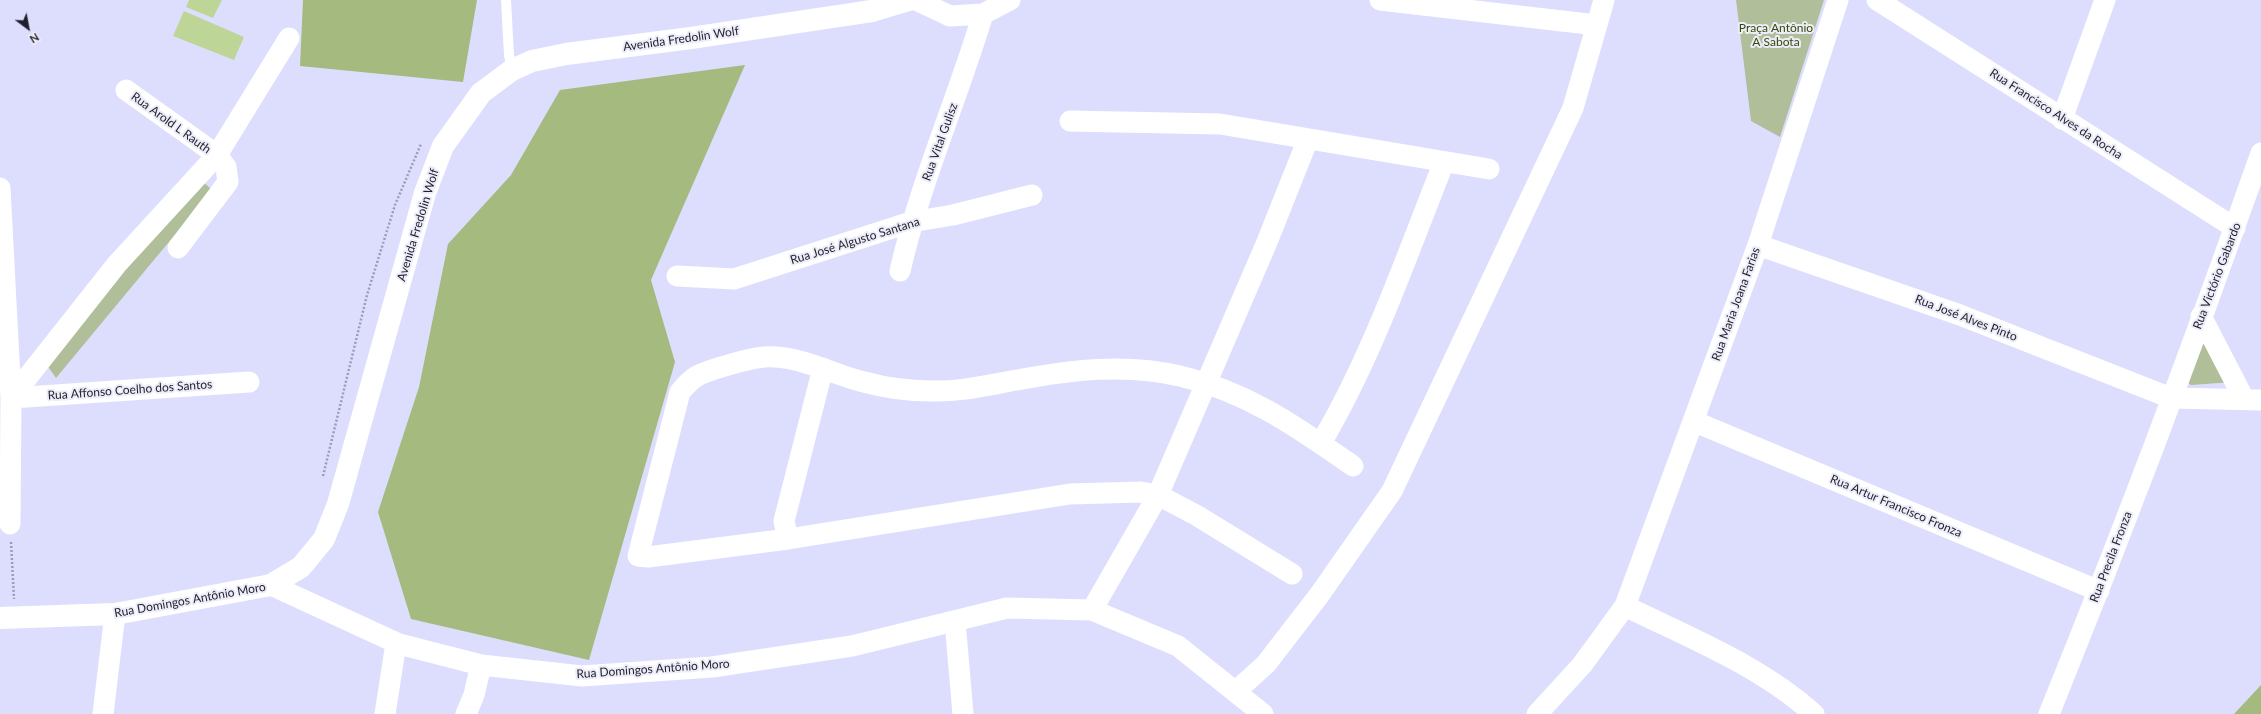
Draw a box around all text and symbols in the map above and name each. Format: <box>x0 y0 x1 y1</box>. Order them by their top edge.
north arrow <box>8 8 48 48</box>
park label: Praça Antônio A Sabota <box>1739 21 1813 49</box>
street label: Avenida Fredolin Wolf <box>622 24 740 54</box>
text: N <box>28 31 42 46</box>
street label: Rua Francisco Alves da Rocha <box>1987 66 2125 162</box>
street label: Rua Arold L Rauth <box>128 89 214 157</box>
street label: Rua Vital Gulisz <box>919 101 961 183</box>
street label: Avenida Fredolin Wolf <box>394 167 442 283</box>
street label: Rua José Algusto Santana <box>789 214 921 268</box>
street label: Rua Victório Gabardo <box>2190 221 2244 331</box>
street label: Rua Maria Joana Farias <box>1709 245 1763 363</box>
street label: Rua José Alves Pinto <box>1913 292 2019 344</box>
street label: Rua Affonso Coelho dos Santos <box>47 377 213 403</box>
street label: Rua Artur Francisco Fronza <box>1828 472 1964 540</box>
street label: Rua Precila Fronza <box>2087 509 2135 605</box>
street label: Rua Domingos Antônio Moro <box>113 580 267 620</box>
street label: Rua Domingos Antônio Moro <box>576 656 730 682</box>

